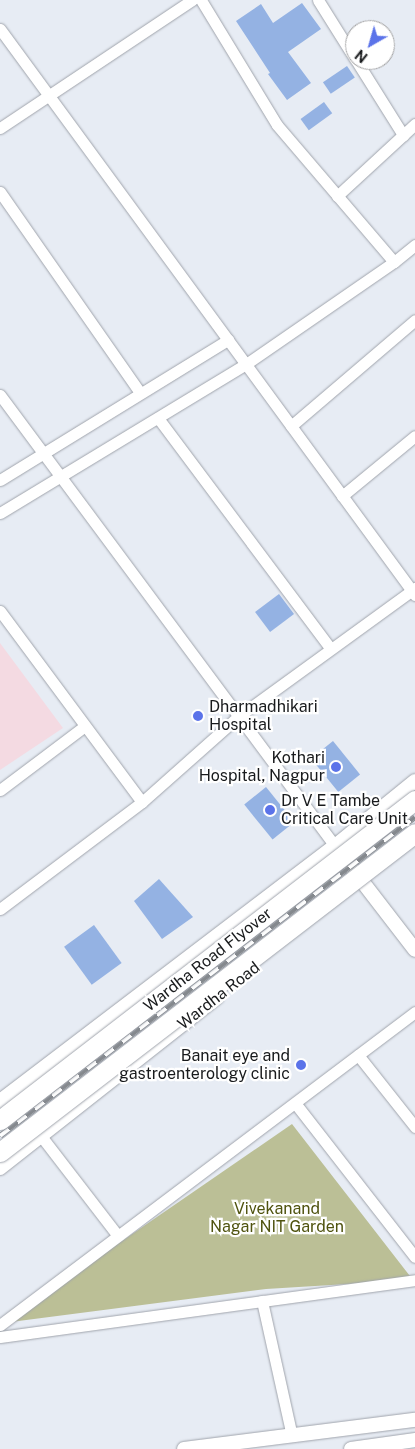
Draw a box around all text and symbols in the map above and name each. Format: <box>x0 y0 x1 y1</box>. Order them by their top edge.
north arrow <box>345 20 395 70</box>
text: N <box>352 46 371 66</box>
place label: Dharmadhikari Hospital <box>209 697 318 735</box>
marker: Dharmadhikari Hospital <box>191 709 205 723</box>
place label: Kothari Hospital, Nagpur <box>199 748 325 786</box>
marker: Kothari Hospital, Nagpur <box>329 760 343 774</box>
place label: Dr V E Tambe Critical Care Unit <box>281 791 408 829</box>
marker: Dr V E Tambe Critical Care Unit <box>263 803 277 817</box>
street label: Wardha Road Flyover <box>140 904 276 1016</box>
street label: Wardha Road <box>174 958 264 1034</box>
place label: Banait eye and gastroenterology clinic <box>119 1046 290 1084</box>
marker: Banait eye and gastroenterology clinic <box>294 1058 308 1072</box>
park label: Vivekanand Nagar NIT Garden <box>210 1199 344 1237</box>

